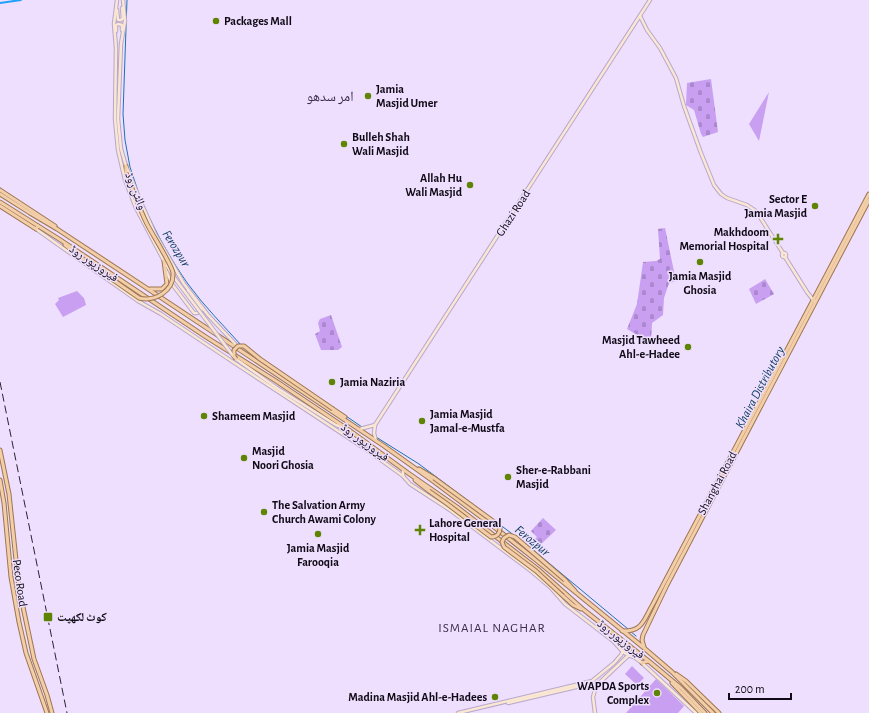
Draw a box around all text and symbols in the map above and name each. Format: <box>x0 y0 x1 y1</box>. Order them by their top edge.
place label: Packages Mall <box>224 15 292 27</box>
marker: Packages Mall <box>211 16 221 26</box>
place label: Jamia Masjid Umer <box>376 83 438 110</box>
district label: امر سدھو <box>306 90 354 105</box>
marker: Jamia Masjid Umer <box>363 91 373 101</box>
place label: Bulleh Shah Wali Masjid <box>352 131 410 158</box>
marker: Bulleh Shah Wali Masjid <box>339 139 349 149</box>
street label: والٹن روڈ <box>122 170 149 212</box>
place label: Allah Hu Wali Masjid <box>405 172 463 199</box>
marker: Allah Hu Wali Masjid <box>465 180 475 190</box>
street label: Ghazi Road <box>494 188 532 238</box>
place label: Sector E Jamia Masjid <box>744 193 808 220</box>
marker: Sector E Jamia Masjid <box>810 201 820 211</box>
place label: Makhdoom Memorial Hospital <box>679 226 769 252</box>
water label: Ferozpur <box>159 228 192 270</box>
marker: Makhdoom Memorial Hospital <box>772 233 784 245</box>
street label: فیروزپور روڈ <box>67 242 121 285</box>
marker: Jamia Masjid Ghosia <box>695 257 705 267</box>
place label: Jamia Masjid Ghosia <box>669 270 732 296</box>
place label: Masjid Tawheed Ahl-e-Hadee <box>602 334 681 360</box>
marker: Masjid Tawheed Ahl-e-Hadee <box>683 342 693 352</box>
water label: Khaira Distributory <box>733 344 788 431</box>
place label: Jamia Naziria <box>340 376 405 388</box>
marker: Jamia Naziria <box>327 377 337 387</box>
place label: Jamia Masjid Jamal-e-Mustfa <box>430 408 505 434</box>
place label: Shameem Masjid <box>212 410 296 423</box>
marker: Shameem Masjid <box>199 411 209 421</box>
marker: Jamia Masjid Jamal-e-Mustfa <box>417 416 427 426</box>
street label: فیروزپور روڈ <box>338 421 391 464</box>
place label: Masjid Noori Ghosia <box>252 445 314 471</box>
street label: Shanghai Road <box>695 449 739 517</box>
marker: Masjid Noori Ghosia <box>239 453 249 463</box>
place label: Sher-e-Rabbani Masjid <box>516 464 591 491</box>
marker: Sher-e-Rabbani Masjid <box>503 472 513 482</box>
place label: The Salvation Army Church Awami Colony <box>272 499 376 526</box>
marker: The Salvation Army Church Awami Colony <box>259 507 269 517</box>
place label: Lahore General Hospital <box>429 517 502 543</box>
water label: Ferozpur <box>512 523 552 559</box>
marker: Lahore General Hospital <box>414 524 426 536</box>
marker: Jamia Masjid Farooqia <box>313 529 323 539</box>
place label: Jamia Masjid Farooqia <box>287 542 350 568</box>
street label: Peco Road <box>11 559 29 607</box>
marker: کوٹ لکھپت <box>42 611 54 623</box>
place label: کوٹ لکھپت <box>57 611 107 624</box>
street label: فیروزپور روڈ <box>594 617 647 662</box>
district label: ISMAIAL NAGHAR <box>438 622 546 635</box>
scale bar <box>729 675 791 701</box>
place label: WAPDA Sports Complex <box>577 680 649 706</box>
text: 200 m <box>735 683 765 695</box>
marker: WAPDA Sports Complex <box>652 688 662 698</box>
place label: Madina Masjid Ahl-e-Hadees <box>348 691 487 704</box>
marker: Madina Masjid Ahl-e-Hadees <box>490 692 500 702</box>

